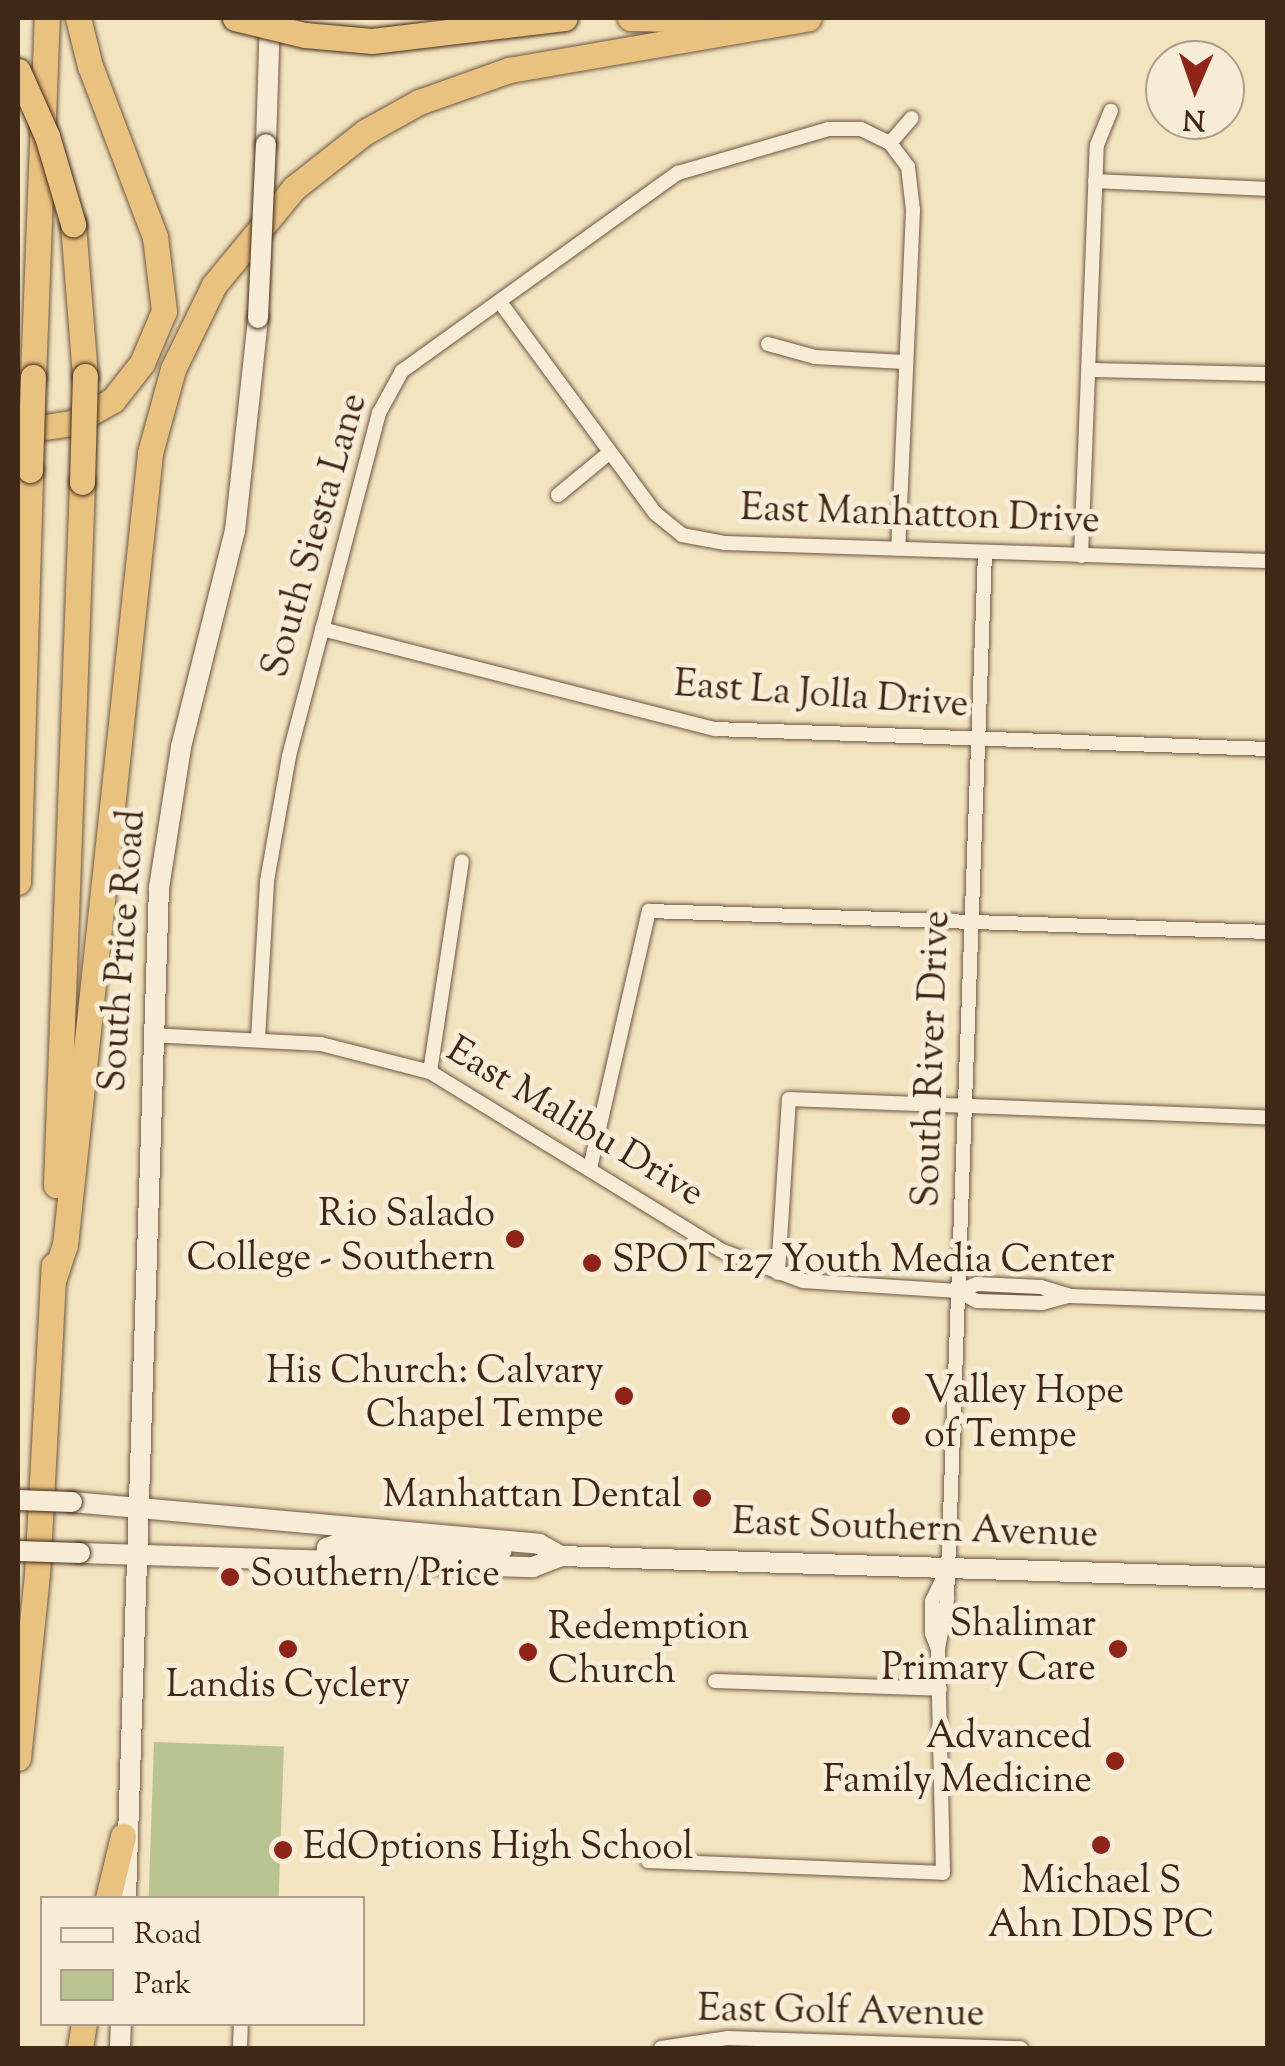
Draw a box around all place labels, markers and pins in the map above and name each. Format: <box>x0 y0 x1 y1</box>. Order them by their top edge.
place label: Rio Salado College - Southern <box>186 1194 495 1284</box>
marker: Rio Salado College - Southern <box>504 1228 526 1250</box>
place label: SPOT 127 Youth Media Center <box>612 1240 1115 1286</box>
marker: SPOT 127 Youth Media Center <box>581 1252 603 1274</box>
place label: His Church: Calvary Chapel Tempe <box>266 1351 604 1440</box>
place label: Valley Hope of Tempe <box>924 1371 1124 1460</box>
marker: His Church: Calvary Chapel Tempe <box>613 1385 635 1407</box>
marker: Valley Hope of Tempe <box>888 1403 914 1429</box>
place label: Manhattan Dental <box>383 1475 682 1521</box>
marker: Manhattan Dental <box>691 1487 713 1509</box>
place label: Southern/Price <box>250 1554 500 1600</box>
marker: Southern/Price <box>219 1566 241 1588</box>
place label: Shalimar Primary Care <box>881 1604 1096 1694</box>
place label: Redemption Church <box>548 1607 749 1696</box>
marker: Shalimar Primary Care <box>1105 1636 1131 1662</box>
marker: Landis Cyclery <box>277 1638 299 1660</box>
marker: Redemption Church <box>517 1641 539 1663</box>
place label: Landis Cyclery <box>166 1665 410 1711</box>
place label: Advanced Family Medicine <box>823 1716 1092 1806</box>
marker: Advanced Family Medicine <box>1102 1748 1128 1774</box>
place label: EdOptions High School <box>303 1827 693 1873</box>
marker: Michael S Ahn DDS PC <box>1090 1834 1112 1856</box>
marker: EdOptions High School <box>272 1839 294 1861</box>
place label: Michael S Ahn DDS PC <box>988 1861 1214 1950</box>

